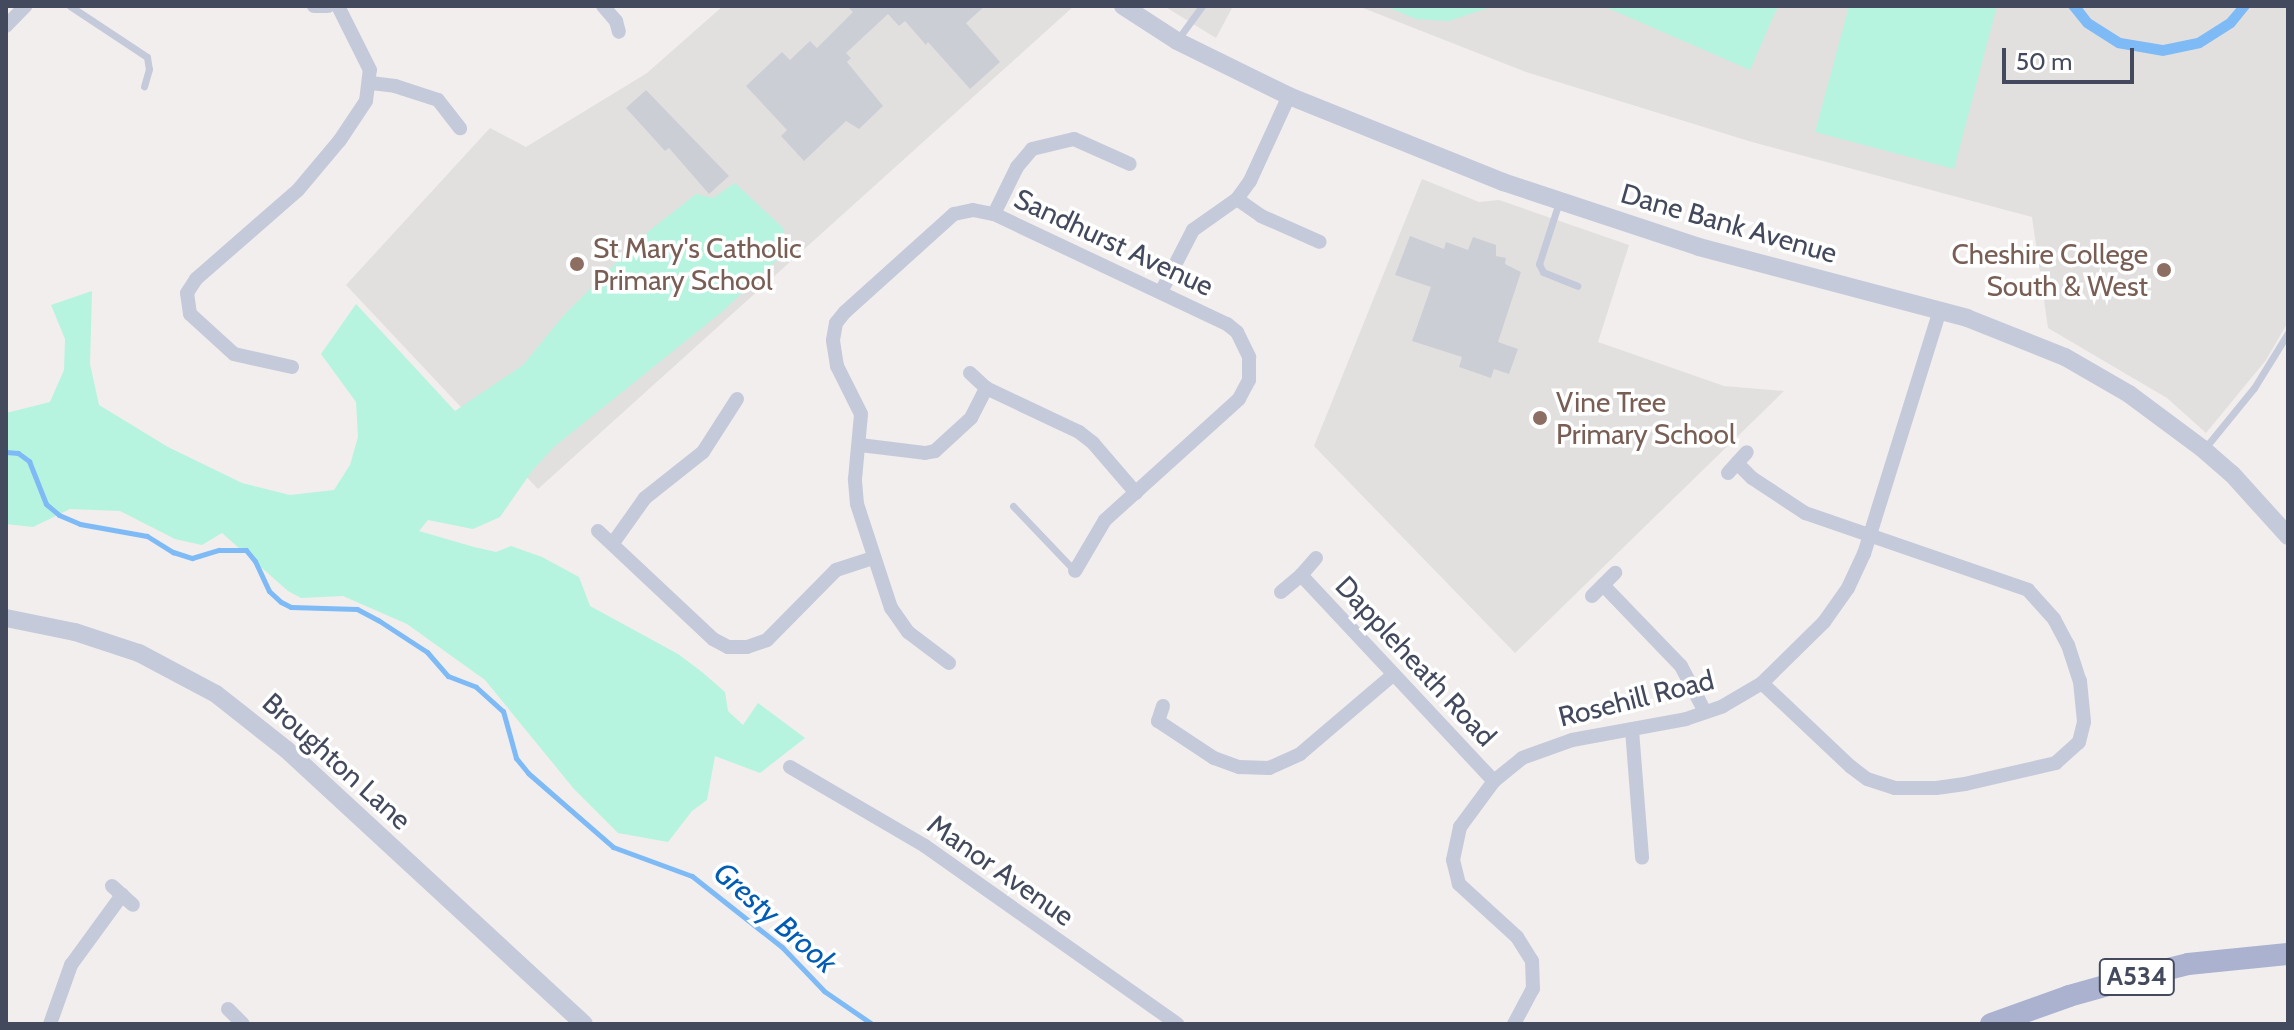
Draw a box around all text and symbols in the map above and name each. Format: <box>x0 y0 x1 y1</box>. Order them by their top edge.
scale bar <box>2006 32 2138 82</box>
text: 50 m <box>2016 47 2072 76</box>
street label: Dane Bank Avenue <box>1617 176 1841 270</box>
street label: Sandhurst Avenue <box>1009 181 1219 303</box>
place label: St Mary's Catholic Primary School <box>593 231 802 297</box>
place label: Cheshire College South & West <box>1951 237 2148 303</box>
marker: St Mary's Catholic Primary School <box>568 255 586 273</box>
marker: Cheshire College South & West <box>2155 261 2173 279</box>
place label: Vine Tree Primary School <box>1556 385 1736 451</box>
marker: Vine Tree Primary School <box>1531 409 1549 427</box>
street label: Dappleheath Road <box>1329 569 1503 753</box>
street label: Rosehill Road <box>1555 662 1717 734</box>
street label: Broughton Lane <box>256 686 418 836</box>
street label: Manor Avenue <box>921 807 1081 933</box>
water label: Gresty Brook <box>706 855 844 981</box>
road number: A534 <box>2097 955 2177 999</box>

